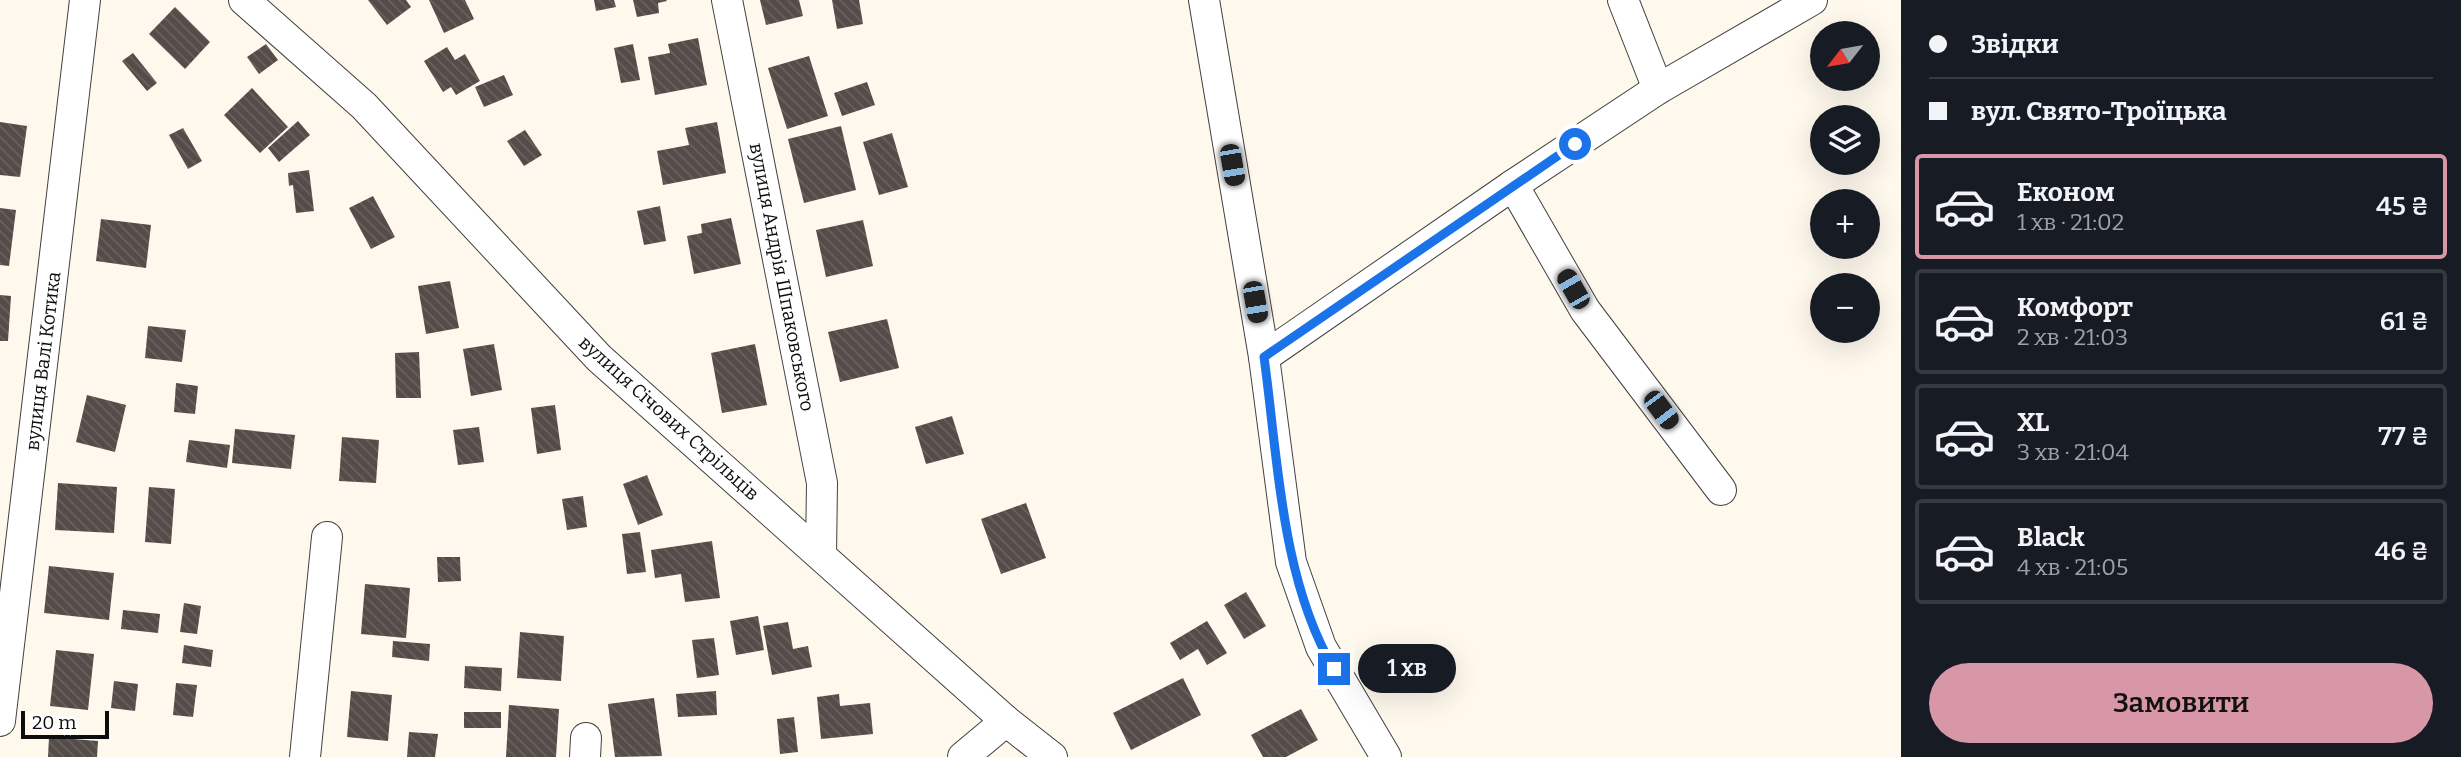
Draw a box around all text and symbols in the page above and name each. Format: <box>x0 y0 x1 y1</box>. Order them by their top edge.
north arrow <box>1810 21 1880 91</box>
map controls <box>1810 21 1880 343</box>
text: Звідки <box>1971 29 2059 60</box>
text: вул. Свято-Троїцька <box>1971 96 2227 127</box>
button: layers <box>1810 105 1880 175</box>
route start <box>1559 128 1591 160</box>
street label: вулиця Андрія Шпаковського <box>745 141 819 413</box>
car <box>1219 142 1246 188</box>
icon: car <box>1933 175 1996 238</box>
text: Економ <box>2017 177 2115 208</box>
button: + <box>1810 189 1880 259</box>
text: 45 ₴ <box>2376 191 2429 222</box>
text: 1 хв · 21:02 <box>2017 208 2124 236</box>
car <box>1554 266 1593 312</box>
street label: вулиця Валі Котика <box>21 270 65 452</box>
button: − <box>1810 273 1880 343</box>
car <box>1242 279 1269 325</box>
icon: car <box>1933 290 1996 353</box>
text: Комфорт <box>2017 292 2133 323</box>
text: 61 ₴ <box>2380 306 2429 337</box>
text: 2 хв · 21:03 <box>2017 323 2128 351</box>
street label: вулиця Січових Стрільців <box>574 331 764 505</box>
car <box>1640 387 1683 433</box>
icon: car <box>1933 405 1996 468</box>
text: XL <box>2017 407 2049 438</box>
text: 77 ₴ <box>2378 421 2429 452</box>
text: 3 хв · 21:04 <box>2017 438 2129 466</box>
icon: car <box>1933 520 1996 583</box>
text: Black <box>2017 522 2085 553</box>
text: 46 ₴ <box>2375 536 2429 567</box>
text: 4 хв · 21:05 <box>2017 553 2128 581</box>
callout: 1 хв <box>1358 644 1456 694</box>
route end <box>1318 653 1350 685</box>
text: 1 хв <box>1387 654 1427 682</box>
button: Замовити <box>1929 663 2433 743</box>
scale bar <box>21 708 108 740</box>
text: 20 m <box>32 711 76 734</box>

